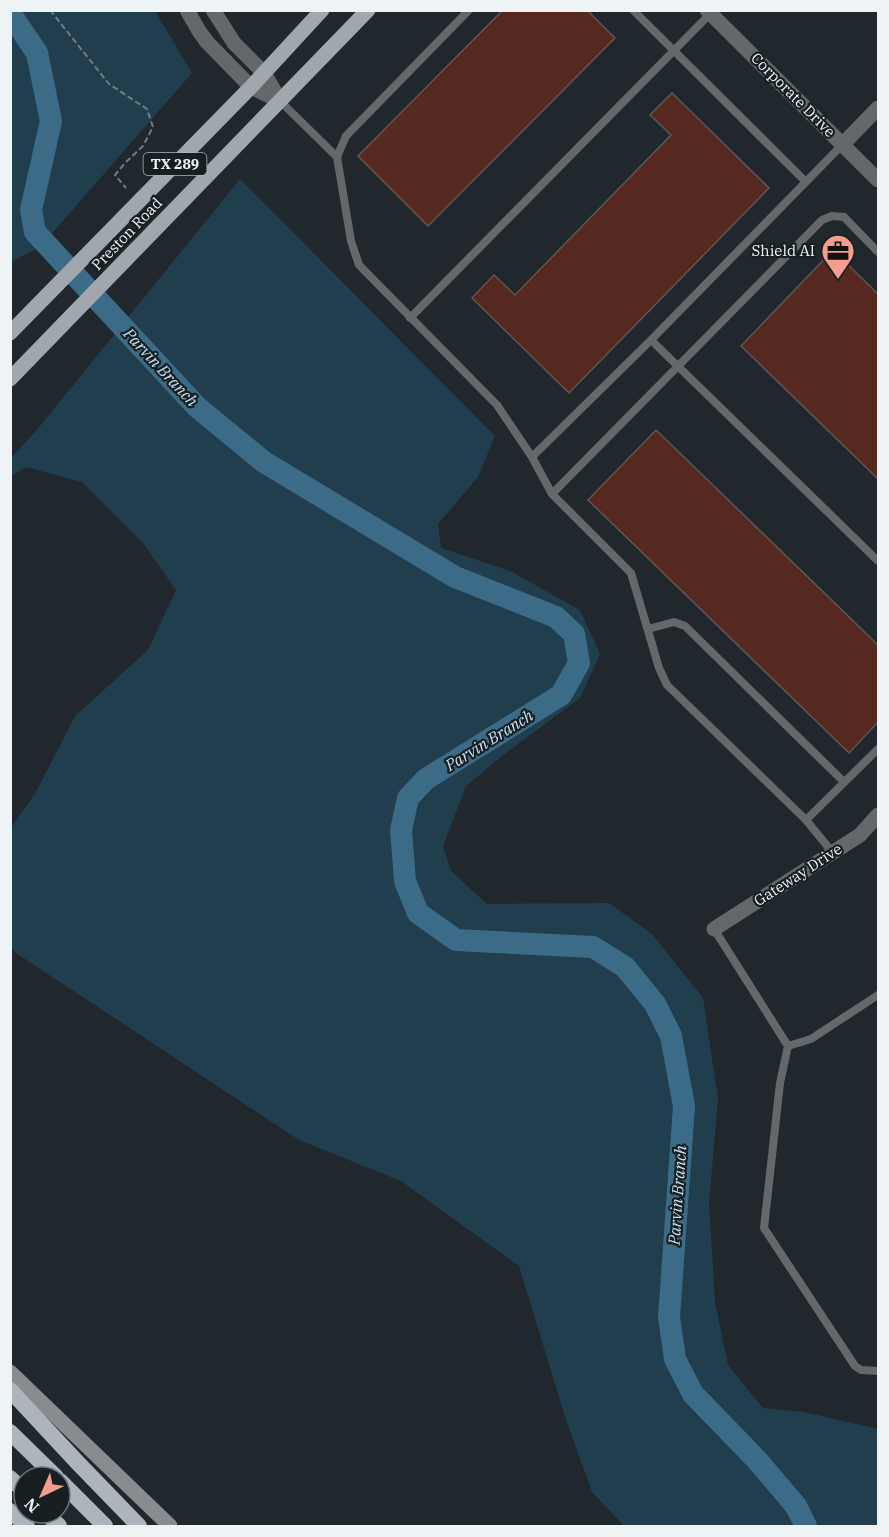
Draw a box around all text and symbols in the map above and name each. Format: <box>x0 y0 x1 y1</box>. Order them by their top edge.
street label: Corporate Drive <box>747 48 840 141</box>
road number: TX 289 <box>144 153 207 175</box>
street label: Preston Road <box>87 193 166 274</box>
office icon: Shield AI <box>820 233 856 280</box>
place label: Shield AI <box>751 241 815 260</box>
water label: Parvin Branch <box>119 323 202 410</box>
water label: Parvin Branch <box>441 705 537 775</box>
street label: Gateway Drive <box>750 839 845 910</box>
water label: Parvin Branch <box>663 1144 690 1247</box>
north arrow <box>12 1465 72 1525</box>
text: N <box>20 1494 43 1517</box>

